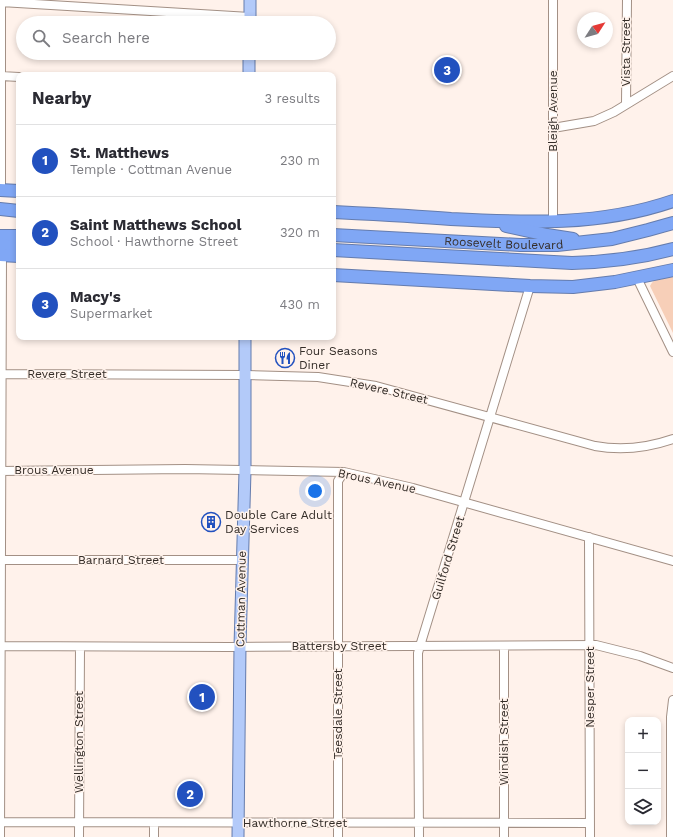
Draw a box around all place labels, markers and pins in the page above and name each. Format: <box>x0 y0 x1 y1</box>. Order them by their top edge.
pin: 3 <box>434 55 460 85</box>
place label: Four Seasons Diner <box>299 344 378 372</box>
restaurant icon: Four Seasons Diner <box>274 347 296 369</box>
place label: Double Care Adult Day Services <box>225 508 332 536</box>
building icon: Double Care Adult Day Services <box>200 511 222 533</box>
pin: 1 <box>189 682 215 712</box>
pin: 2 <box>177 779 203 809</box>

